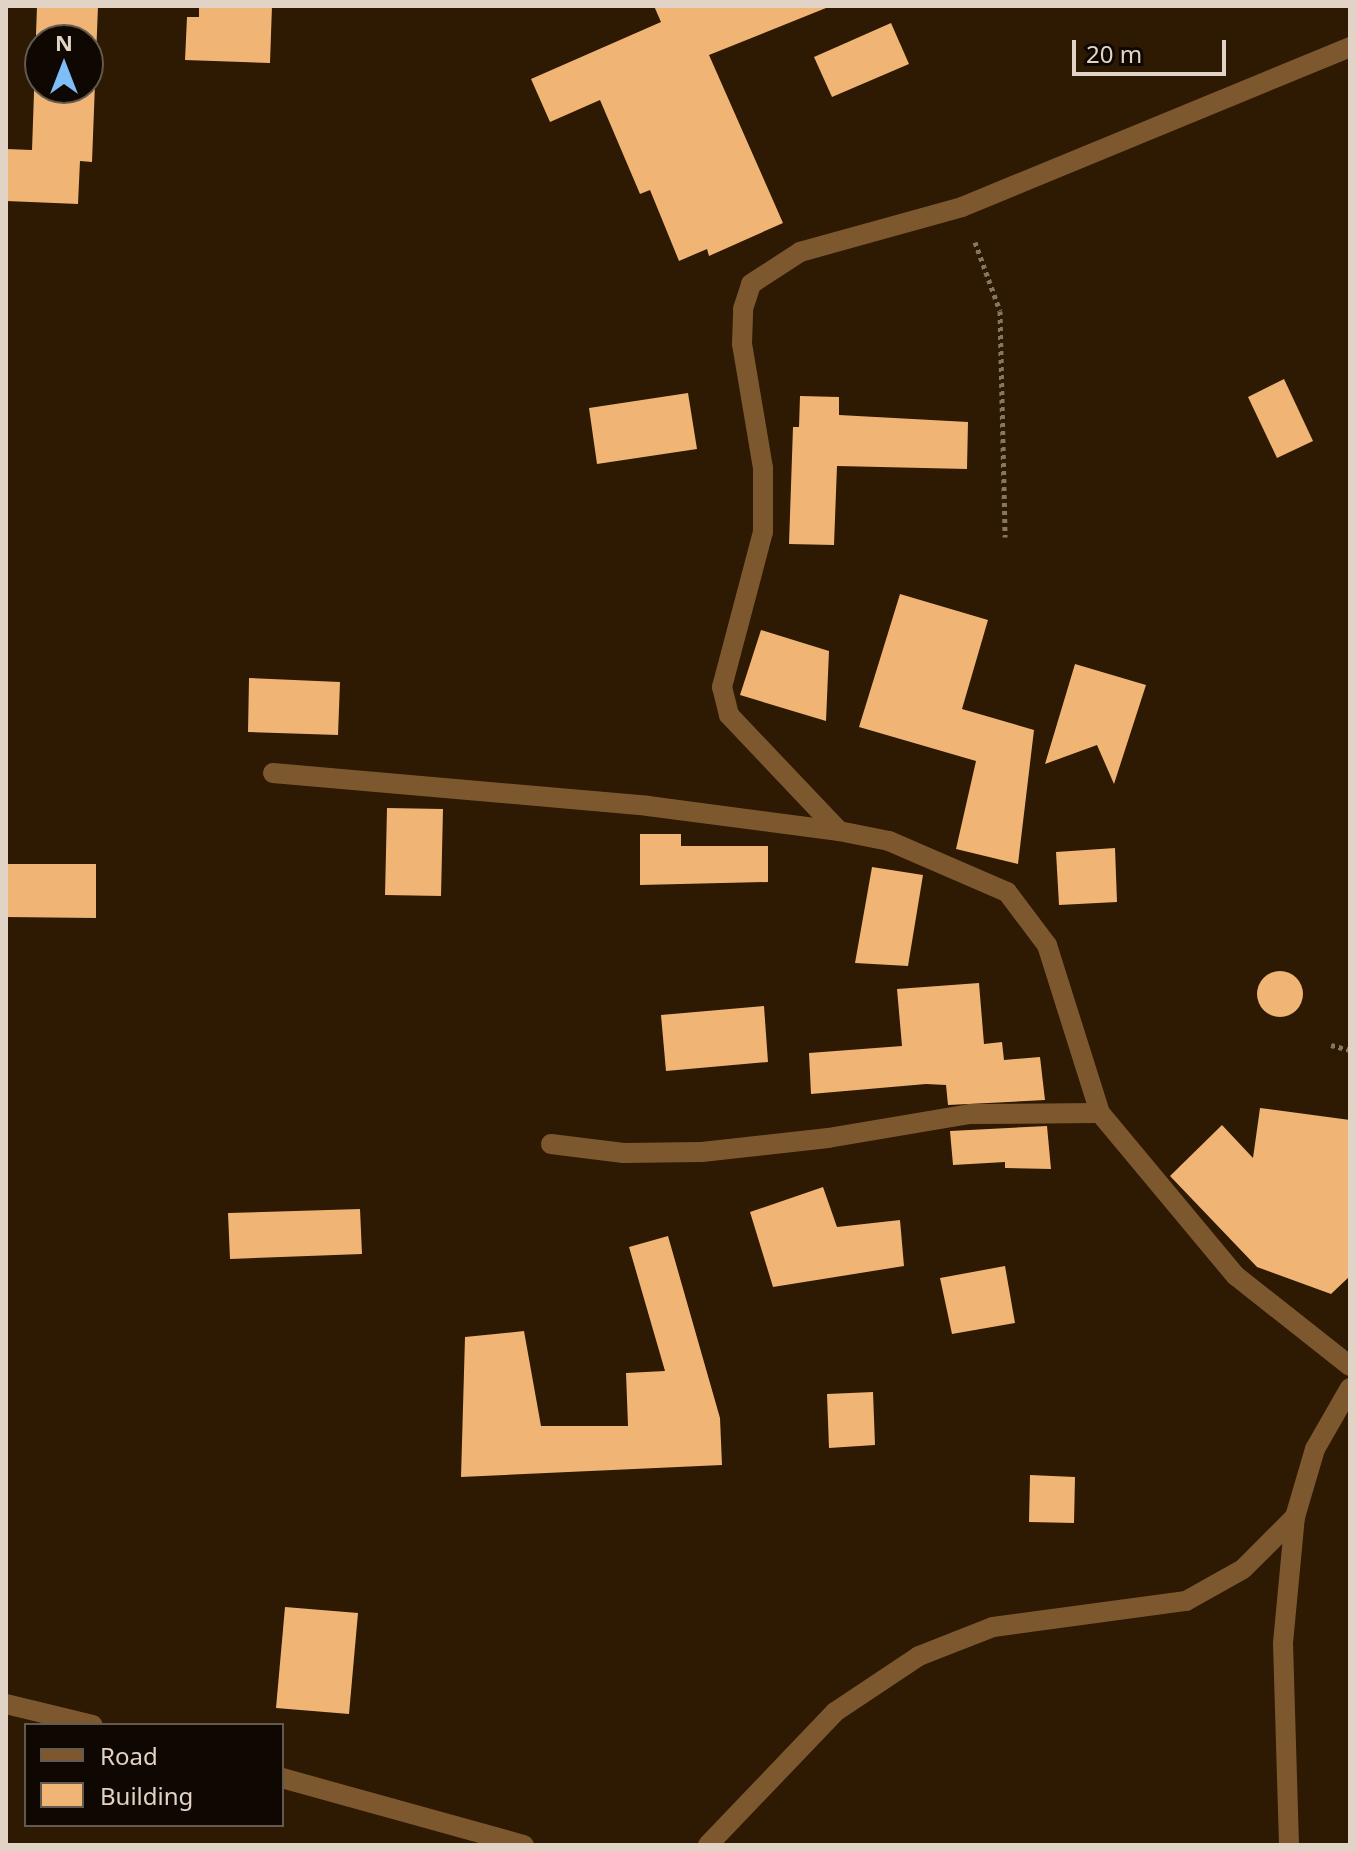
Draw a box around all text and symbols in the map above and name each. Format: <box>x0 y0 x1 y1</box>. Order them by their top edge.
north arrow <box>24 24 104 104</box>
scale bar <box>1076 24 1230 74</box>
text: N <box>55 27 73 57</box>
text: 20 m <box>1086 37 1142 70</box>
legend <box>24 1723 284 1827</box>
text: Road <box>100 1739 158 1772</box>
text: Building <box>100 1779 193 1812</box>

